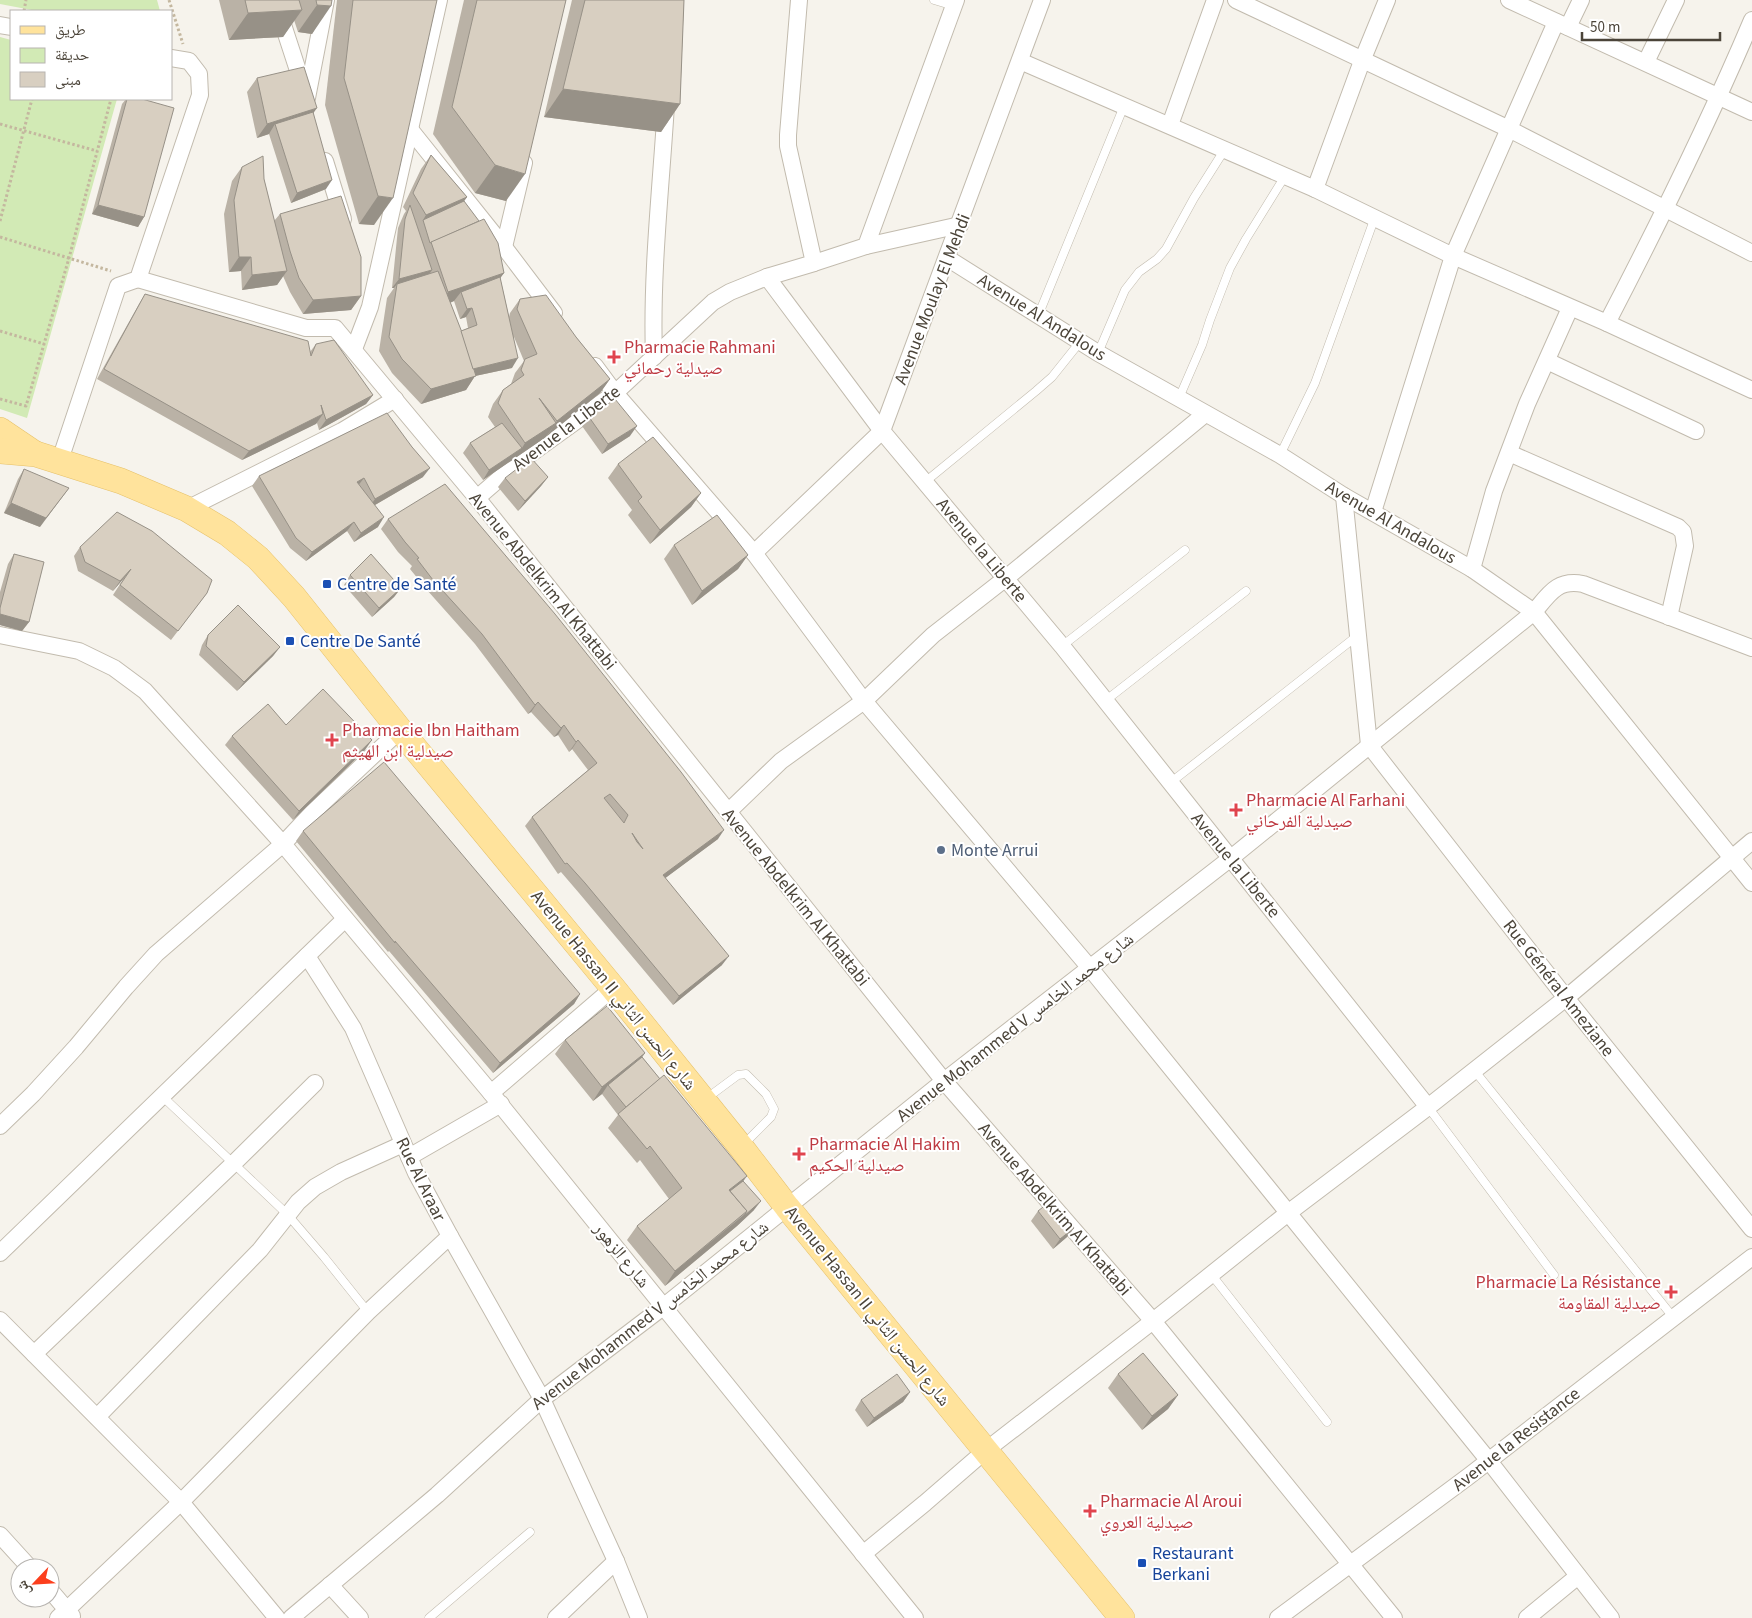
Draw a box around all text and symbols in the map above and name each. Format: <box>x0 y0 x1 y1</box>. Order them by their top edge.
legend <box>10 10 172 100</box>
scale bar <box>1582 10 1720 42</box>
text: 50 m <box>1590 17 1620 38</box>
text: طريق <box>55 20 86 41</box>
text: حديقة <box>55 45 90 66</box>
text: مبنى <box>55 70 81 91</box>
street label: Avenue Moulay El Mehdi <box>888 210 977 388</box>
street label: Avenue Al Andalous <box>973 268 1111 367</box>
place label: Pharmacie Rahmani صيدلية رحماني <box>624 335 776 383</box>
marker: Pharmacie Rahmani صيدلية رحماني <box>608 351 620 363</box>
street label: Avenue la Liberte <box>507 379 626 477</box>
street label: Avenue Al Andalous <box>1321 475 1461 570</box>
street label: Avenue Abdelkrim Al Khattabi <box>463 487 622 676</box>
street label: Avenue la Liberte <box>930 493 1033 608</box>
place label: Centre de Santé <box>337 572 457 597</box>
marker: Centre de Santé <box>321 578 333 590</box>
place label: Centre De Santé <box>300 629 421 654</box>
marker: Centre De Santé <box>284 635 296 647</box>
place label: Pharmacie Ibn Haitham صيدلية ابن الهيثم <box>342 718 520 764</box>
marker: Pharmacie Ibn Haitham صيدلية ابن الهيثم <box>326 734 338 746</box>
place label: Pharmacie Al Farhani صيدلية الفرحاني <box>1246 788 1405 836</box>
street label: Avenue Abdelkrim Al Khattabi <box>716 803 875 992</box>
marker: Pharmacie Al Farhani صيدلية الفرحاني <box>1230 804 1242 816</box>
street label: Avenue la Liberte <box>1185 807 1286 924</box>
place label: Monte Arrui <box>951 838 1039 863</box>
marker: Monte Arrui <box>935 844 947 856</box>
street label: Avenue Hassan II شارع الحسن الثاني <box>524 885 702 1097</box>
street label: Rue Général Ameziane <box>1497 914 1620 1062</box>
street label: Avenue Mohammed V شارع محمد الخامس <box>891 927 1139 1128</box>
street label: Avenue Abdelkrim Al Khattabi <box>972 1117 1137 1301</box>
place label: Pharmacie Al Hakim صيدلية الحكيم <box>809 1132 961 1178</box>
street label: Rue Al Araar <box>389 1133 452 1226</box>
marker: Pharmacie Al Hakim صيدلية الحكيم <box>793 1148 805 1160</box>
street label: Avenue Hassan II شارع الحسن الثاني <box>778 1201 956 1413</box>
street label: Avenue Mohammed V شارع محمد الخامس <box>526 1215 774 1416</box>
street label: شارع الزهور <box>587 1216 656 1293</box>
place label: Pharmacie La Résistance صيدلية المقاومة <box>1476 1270 1661 1316</box>
marker: Pharmacie La Résistance صيدلية المقاومة <box>1665 1286 1677 1298</box>
street label: Avenue la Resistance <box>1447 1382 1585 1497</box>
place label: Pharmacie Al Aroui صيدلية العروي <box>1100 1489 1242 1537</box>
marker: Pharmacie Al Aroui صيدلية العروي <box>1084 1505 1096 1517</box>
place label: Restaurant Berkani <box>1152 1541 1234 1587</box>
marker: Restaurant Berkani <box>1136 1557 1148 1569</box>
north arrow <box>10 1558 60 1608</box>
text: ش <box>12 1577 36 1599</box>

